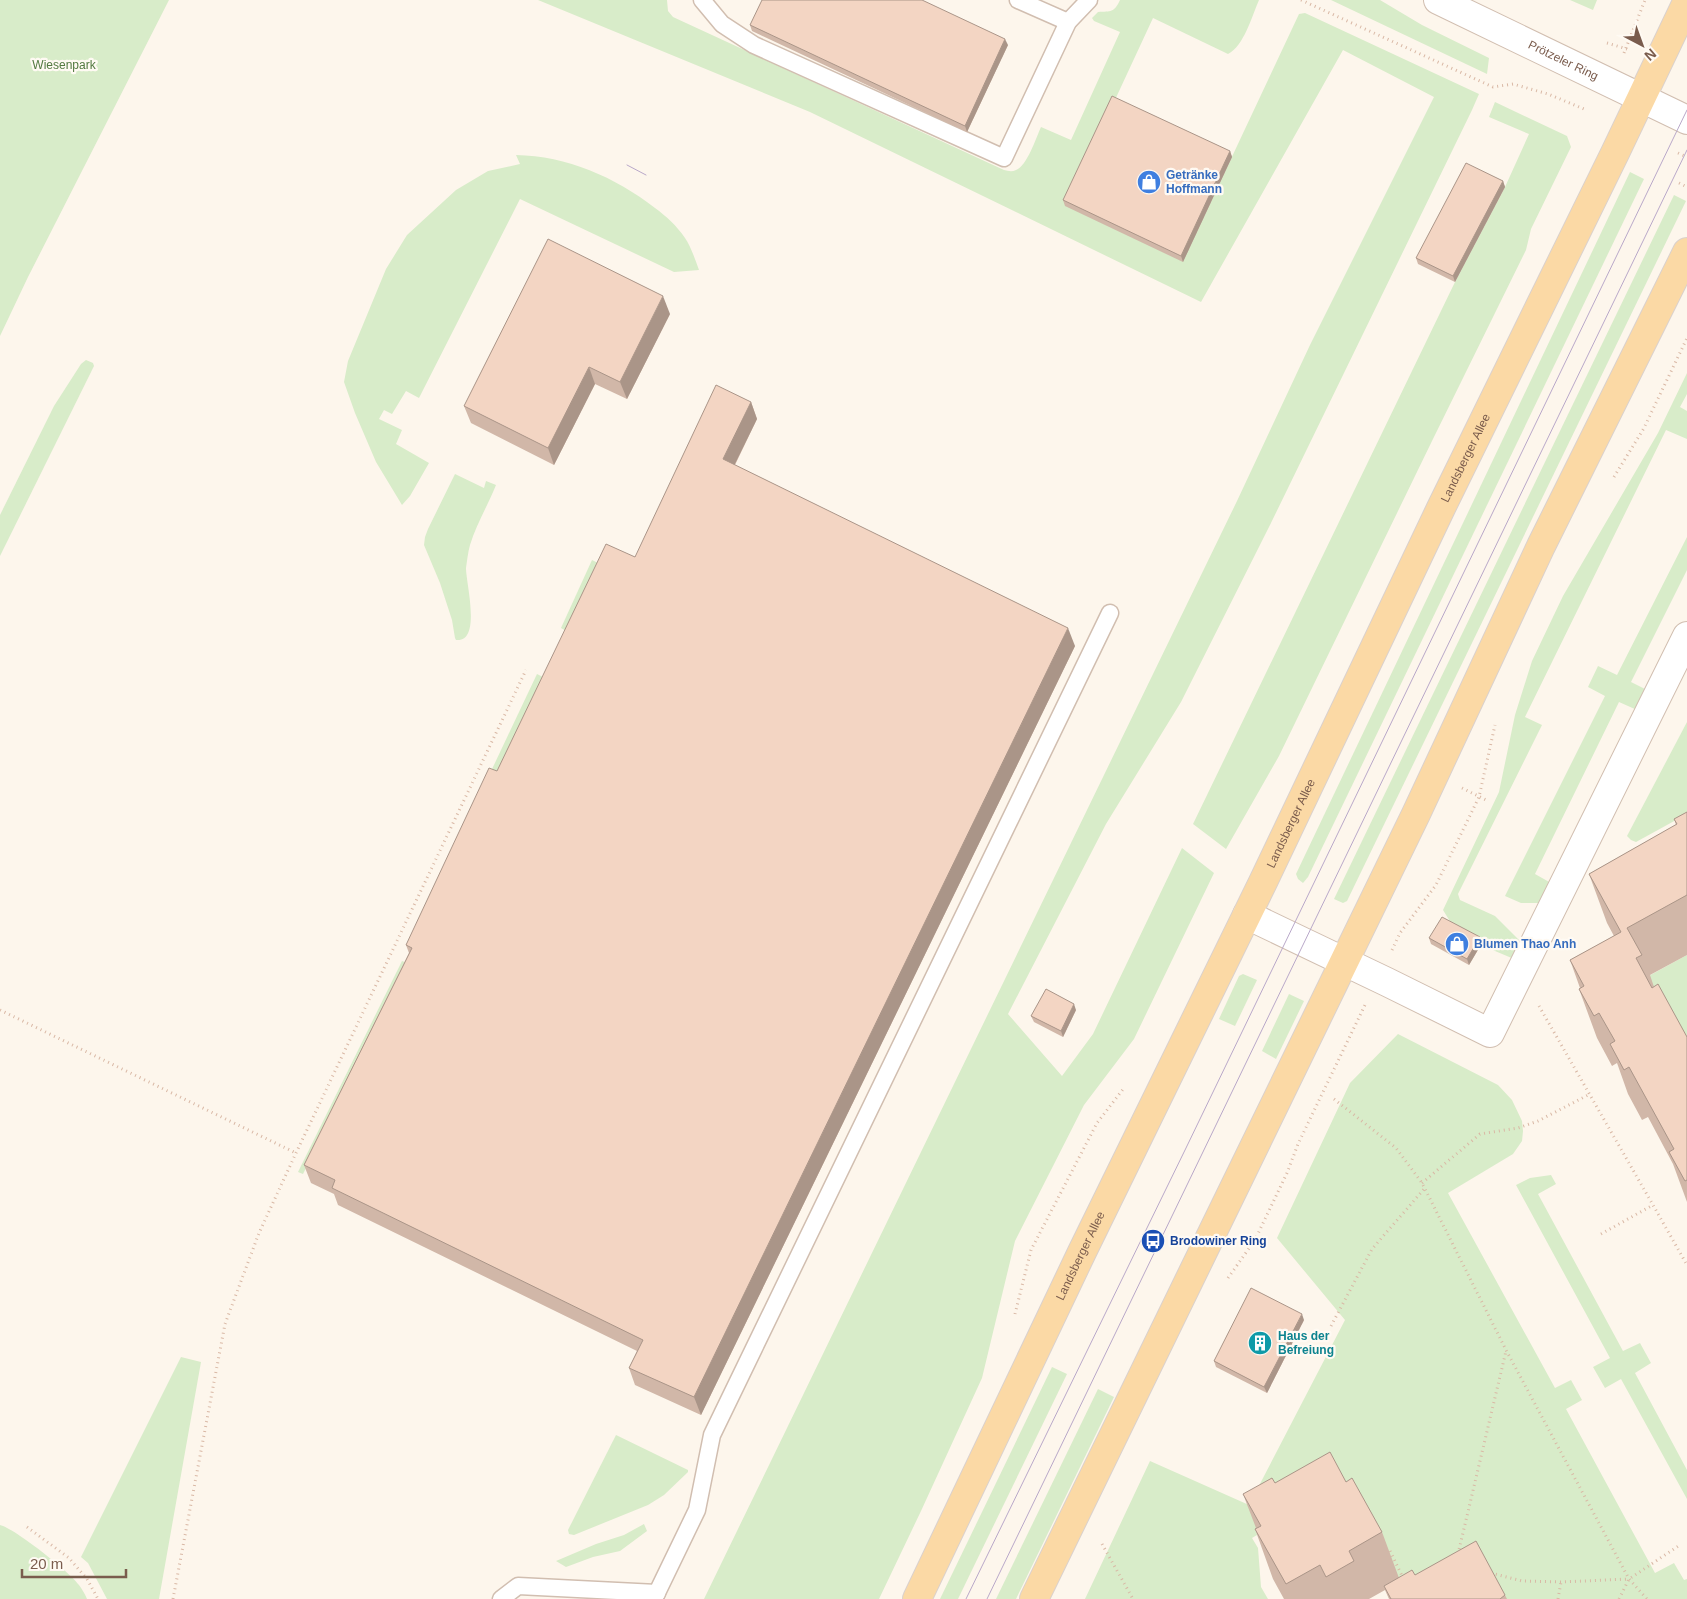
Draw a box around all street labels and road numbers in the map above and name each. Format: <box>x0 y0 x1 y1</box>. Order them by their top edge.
street label: Prötzeler Ring <box>1526 38 1601 83</box>
street label: Landsberger Allee <box>1438 411 1493 505</box>
street label: Landsberger Allee <box>1264 776 1318 870</box>
street label: Landsberger Allee <box>1053 1209 1108 1303</box>

